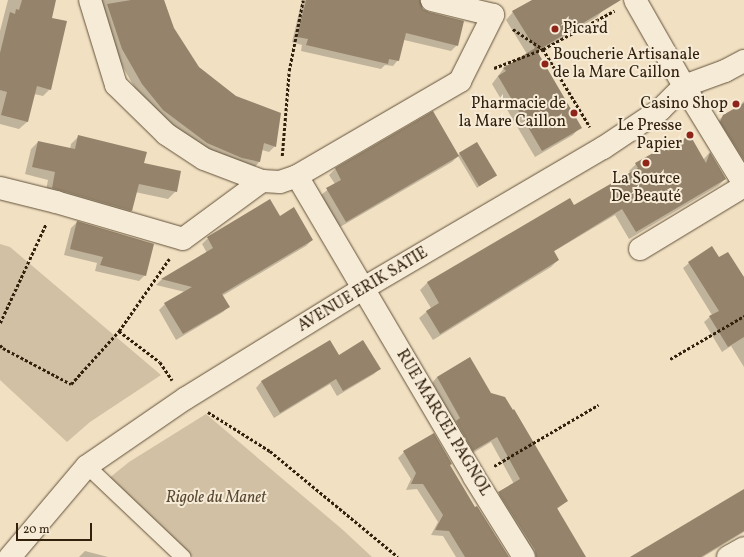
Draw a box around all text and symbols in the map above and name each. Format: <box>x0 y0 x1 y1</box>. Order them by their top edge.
place label: Picard <box>563 19 608 39</box>
marker: Picard <box>550 24 560 34</box>
place label: Boucherie Artisanale de la Mare Caillon <box>553 45 700 83</box>
marker: Boucherie Artisanale de la Mare Caillon <box>540 59 550 69</box>
place label: Pharmacie de la Mare Caillon <box>459 94 566 132</box>
place label: Casino Shop <box>641 94 728 114</box>
marker: Casino Shop <box>731 99 741 109</box>
marker: Pharmacie de la Mare Caillon <box>569 108 579 118</box>
place label: Le Presse Papier <box>617 116 682 154</box>
marker: Le Presse Papier <box>685 130 695 140</box>
marker: La Source De Beauté <box>641 158 651 168</box>
place label: La Source De Beauté <box>611 169 681 207</box>
street label: AVENUE ERIK SATIE <box>294 244 432 336</box>
street label: RUE MARCEL PAGNOL <box>392 346 494 500</box>
park label: Rigole du Manet <box>166 488 266 508</box>
scale bar <box>18 515 94 541</box>
text: 20 m <box>23 522 50 538</box>

